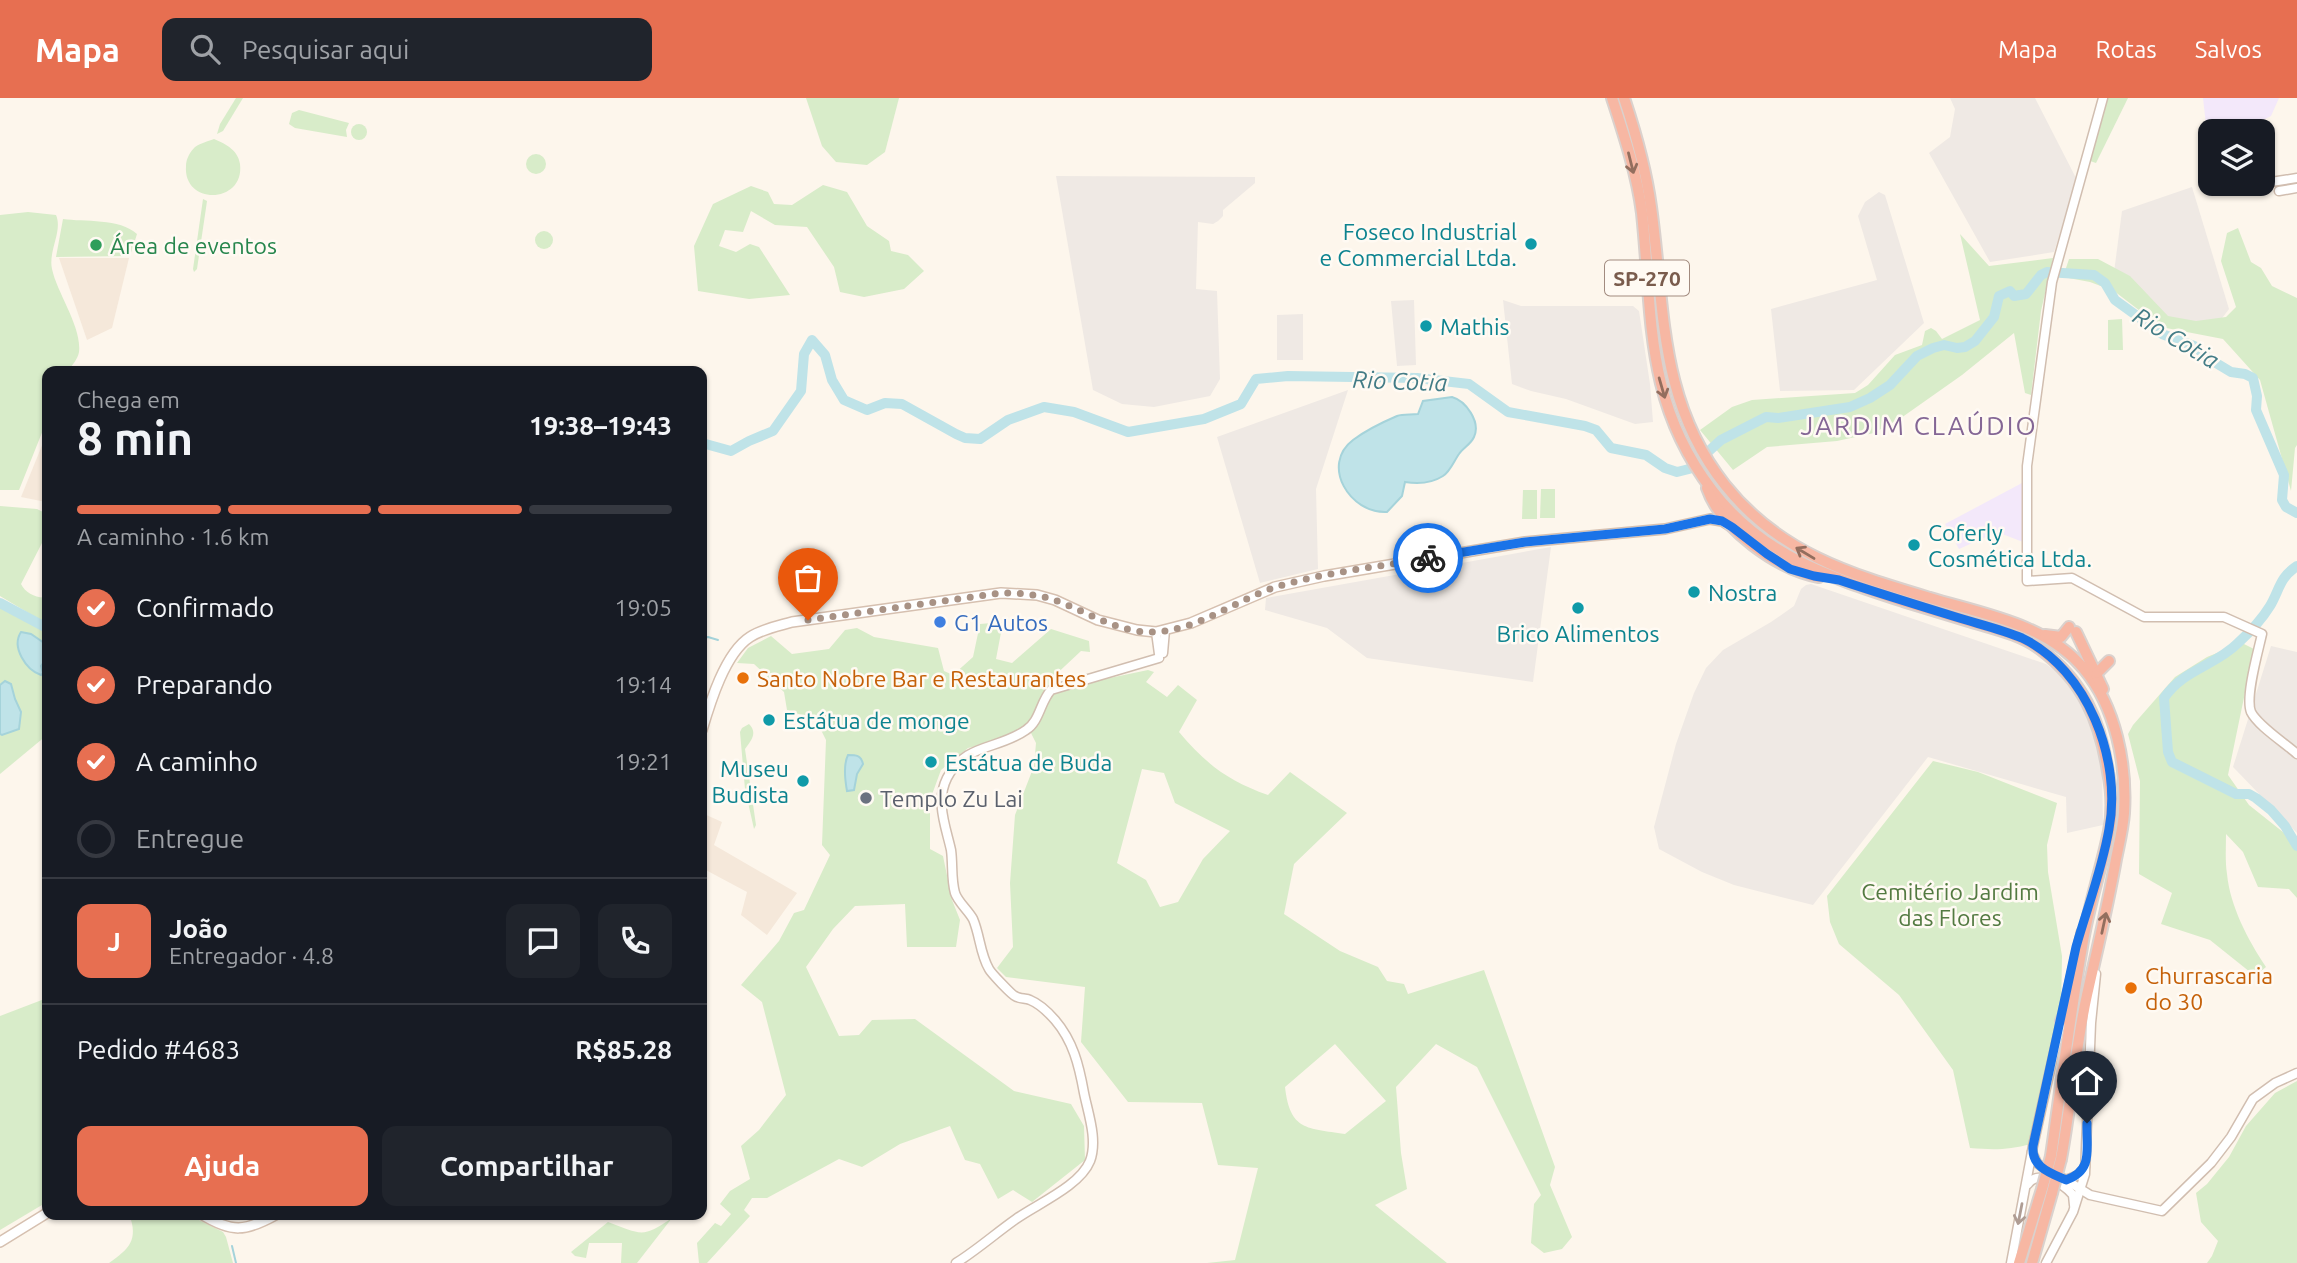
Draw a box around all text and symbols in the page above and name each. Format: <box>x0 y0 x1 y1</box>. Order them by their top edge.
search box <box>162 18 652 81</box>
icon: search <box>186 30 224 68</box>
text: Mapa <box>35 31 120 68</box>
text: Pesquisar aqui <box>242 35 409 64</box>
text: Mapa <box>1998 36 2058 63</box>
text: Rotas <box>2096 36 2157 63</box>
text: Salvos <box>2195 36 2262 63</box>
map controls <box>2198 119 2275 196</box>
button: layers <box>2198 119 2275 196</box>
one-way arrow <box>1625 151 1638 174</box>
place label: Foseco Industrial e Commercial Ltda. <box>1319 219 1517 270</box>
place label: Área de eventos <box>110 232 277 258</box>
marker: Foseco Industrial e Commercial Ltda. <box>1523 236 1539 252</box>
marker: Área de eventos <box>88 237 104 253</box>
road number: SP-270 <box>1605 260 1689 296</box>
water label: Rio Cotia <box>2128 302 2224 374</box>
place label: Mathis <box>1440 314 1510 339</box>
marker: Mathis <box>1418 318 1434 334</box>
water label: Rio Cotia <box>1352 366 1448 396</box>
one-way arrow <box>1656 377 1669 399</box>
text: Chega em <box>77 387 180 412</box>
district label: JARDIM CLAÚDIO <box>1800 410 2038 440</box>
text: 19:38–19:43 <box>529 411 672 440</box>
text: 8 min <box>77 412 193 464</box>
place label: Coferly Cosmética Ltda. <box>1928 520 2092 571</box>
courier <box>1393 523 1463 593</box>
text: A caminho · 1.6 km <box>77 524 269 549</box>
marker: Coferly Cosmética Ltda. <box>1906 537 1922 553</box>
icon: bike <box>1409 539 1447 577</box>
one-way arrow <box>1795 545 1815 559</box>
pin <box>778 548 838 620</box>
icon: bag <box>789 559 827 597</box>
place label: Nostra <box>1708 580 1777 605</box>
marker: Nostra <box>1686 584 1702 600</box>
icon: check <box>77 589 115 627</box>
text: Confirmado <box>136 593 274 622</box>
text: 19:05 <box>614 595 672 620</box>
marker: Brico Alimentos <box>1570 600 1586 616</box>
place label: G1 Autos <box>954 610 1048 635</box>
marker: G1 Autos <box>932 614 948 630</box>
place label: Brico Alimentos <box>1497 621 1659 646</box>
icon: check <box>77 666 115 704</box>
place label: Santo Nobre Bar e Restaurantes <box>757 666 1086 691</box>
text: Preparando <box>136 670 273 699</box>
marker: Santo Nobre Bar e Restaurantes <box>735 670 751 686</box>
text: 19:14 <box>614 672 672 697</box>
place label: Estátua de monge <box>783 708 970 733</box>
marker: Estátua de monge <box>761 712 777 728</box>
icon: check <box>77 743 115 781</box>
text: A caminho <box>136 747 258 776</box>
text: 19:21 <box>614 749 672 774</box>
place label: Estátua de Buda <box>945 750 1112 775</box>
marker: Estátua de Buda <box>923 754 939 770</box>
place label: Museu Budista <box>711 756 789 807</box>
marker: Museu Budista <box>795 773 811 789</box>
place label: Templo Zu Lai <box>880 786 1023 811</box>
marker: Templo Zu Lai <box>858 790 874 806</box>
text: Entregue <box>136 824 244 853</box>
park label: Cemitério Jardim das Flores <box>1861 879 2039 930</box>
button: chat <box>506 904 580 978</box>
button: phone <box>598 904 672 978</box>
one-way arrow <box>2099 913 2112 935</box>
text: João <box>169 914 228 943</box>
text: J <box>107 927 121 956</box>
text: Entregador · 4.8 <box>169 943 334 968</box>
place label: Churrascaria do 30 <box>2145 963 2273 1014</box>
marker: Churrascaria do 30 <box>2123 980 2139 996</box>
text: Pedido #4683 <box>77 1035 240 1064</box>
text: R$85.28 <box>575 1035 672 1064</box>
pin <box>2057 1051 2117 1123</box>
icon: home <box>2068 1062 2106 1100</box>
button: Ajuda <box>77 1126 368 1206</box>
button: Compartilhar <box>382 1126 672 1206</box>
one-way arrow <box>2013 1202 2027 1225</box>

